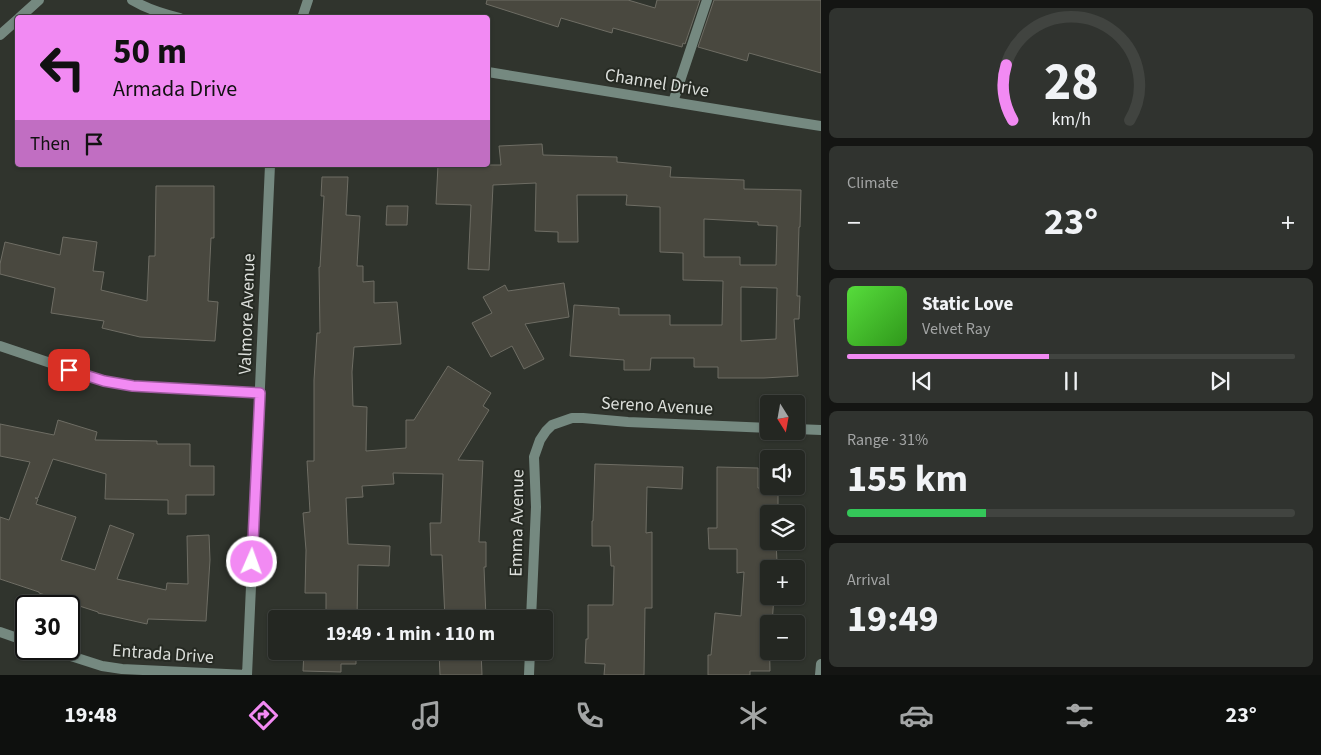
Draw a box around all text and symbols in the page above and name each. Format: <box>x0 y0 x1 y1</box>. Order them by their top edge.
text: 50 m <box>113 27 187 77</box>
icon: left <box>30 35 95 100</box>
text: 28 <box>1044 46 1098 120</box>
street label: Channel Drive <box>603 62 711 104</box>
text: Armada Drive <box>113 73 237 105</box>
text: km/h <box>1051 107 1091 132</box>
icon: arrive <box>80 130 108 158</box>
text: Then <box>30 131 70 158</box>
text: Climate <box>847 172 898 194</box>
text: 23° <box>1044 195 1098 249</box>
text: − <box>847 203 861 243</box>
text: + <box>1281 203 1295 243</box>
street label: Valmore Avenue <box>232 253 262 375</box>
text: Static Love <box>922 291 1013 318</box>
text: Velvet Ray <box>922 318 990 340</box>
pin <box>48 349 90 391</box>
icon: arrive <box>55 356 83 384</box>
icon: previous <box>908 367 936 395</box>
icon: pause <box>1057 367 1085 395</box>
icon: next <box>1206 367 1234 395</box>
street label: Sereno Avenue <box>600 391 714 421</box>
north arrow <box>760 395 805 440</box>
map controls <box>760 395 805 660</box>
text: Range · 31% <box>847 429 928 451</box>
button: sound <box>760 450 805 495</box>
text: 155 km <box>847 452 968 506</box>
street label: Emma Avenue <box>504 469 530 577</box>
button: layers <box>760 505 805 550</box>
position arrow <box>225 535 277 587</box>
button: + <box>760 560 805 605</box>
text: Arrival <box>847 569 890 591</box>
text: 19:49 <box>847 592 939 646</box>
speed limit sign: 30 <box>15 595 80 660</box>
button: − <box>760 615 805 660</box>
text: 19:49 · 1 min · 110 m <box>326 621 495 648</box>
street label: Entrada Drive <box>111 638 215 670</box>
icon: directions <box>246 698 281 733</box>
icon: music <box>409 698 444 733</box>
icon: phone <box>572 698 607 733</box>
icon: climate <box>736 698 771 733</box>
icon: car <box>899 698 934 733</box>
icon: filters <box>1062 698 1097 733</box>
text: 19:48 <box>64 699 117 731</box>
text: 23° <box>1226 699 1257 731</box>

